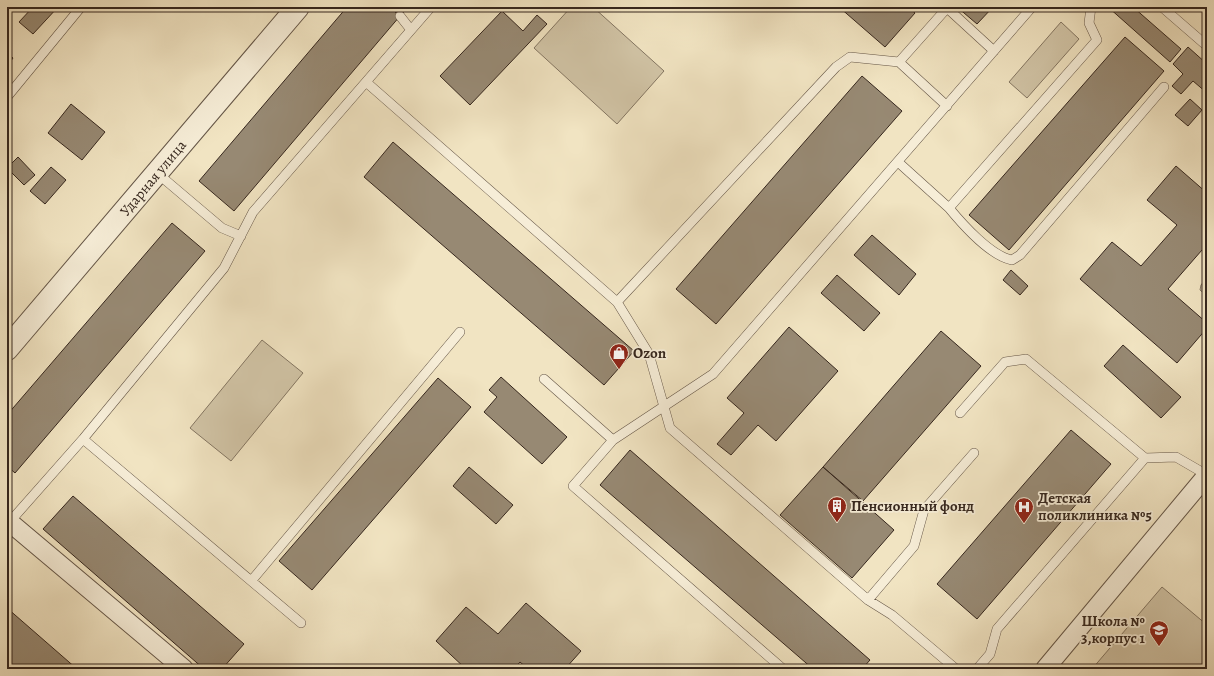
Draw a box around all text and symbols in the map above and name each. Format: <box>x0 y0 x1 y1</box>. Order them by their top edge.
street label: Ударная улица <box>115 136 191 220</box>
shop icon: Ozon <box>608 342 630 370</box>
place label: Ozon <box>633 343 667 363</box>
place label: Детская поликлиника №5 <box>1038 488 1152 525</box>
building icon: Пенсионный фонд <box>826 495 848 523</box>
place label: Пенсионный фонд <box>851 496 974 516</box>
hospital icon: Детская поликлиника №5 <box>1013 496 1035 524</box>
place label: Школа № 3,корпус 1 <box>1081 611 1146 648</box>
school or university icon: Школа № 3,корпус 1 <box>1148 619 1170 647</box>

